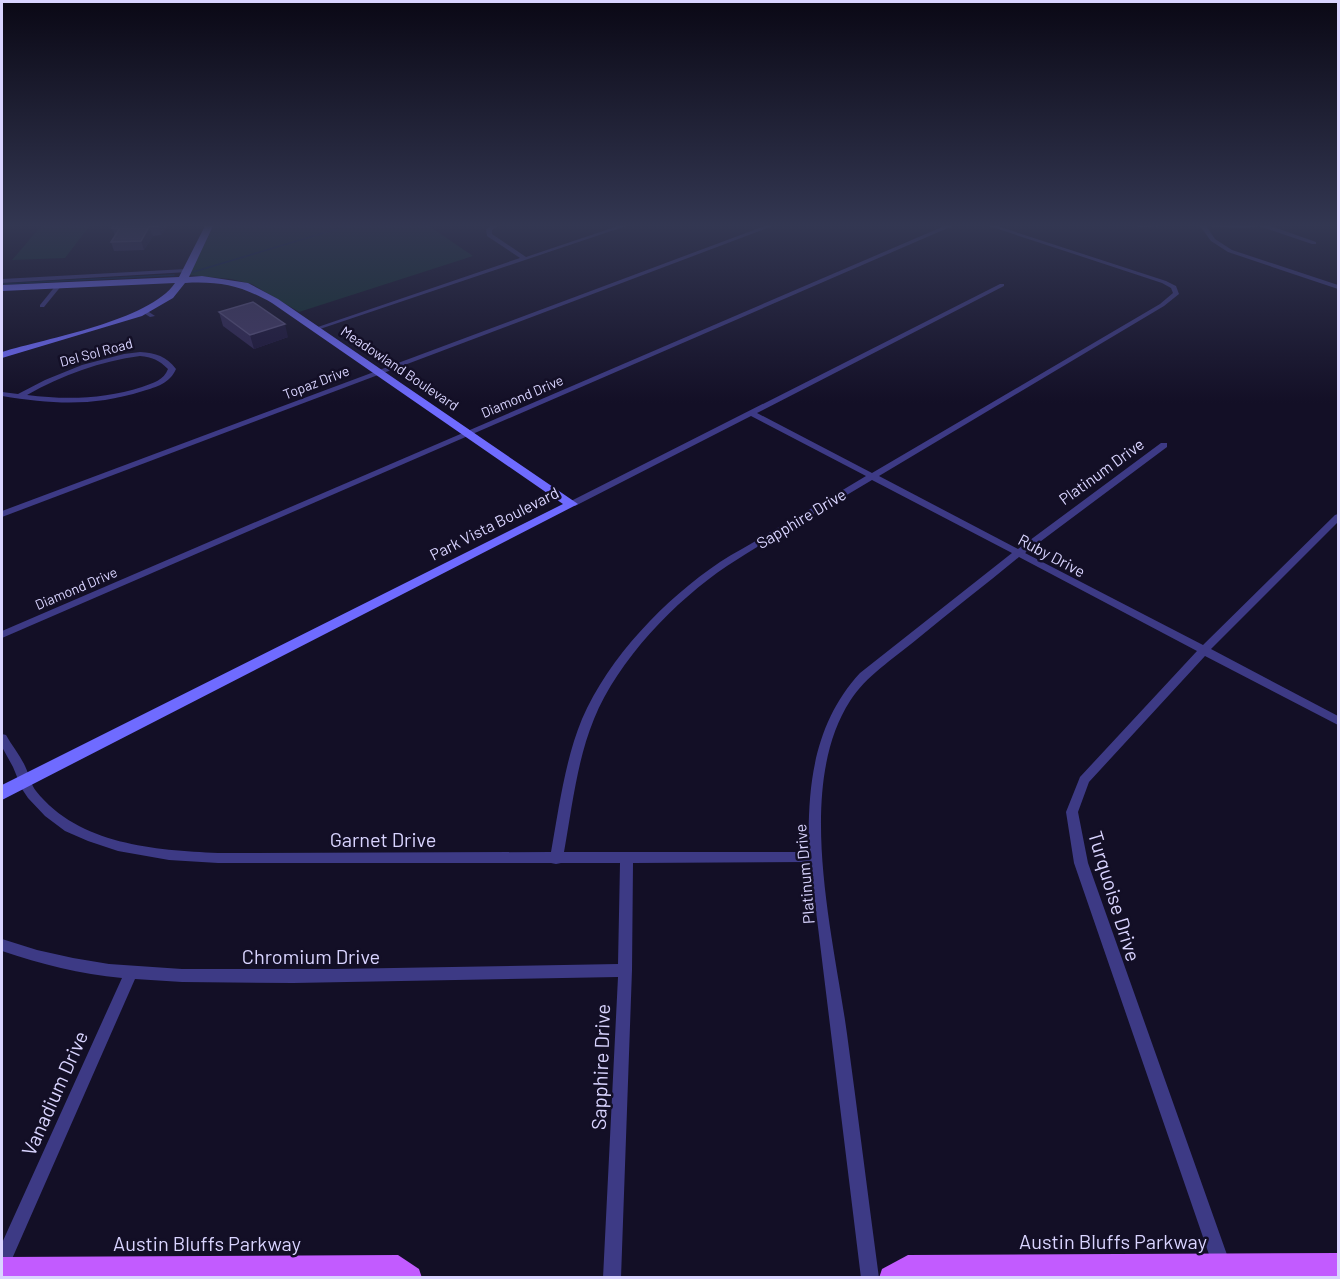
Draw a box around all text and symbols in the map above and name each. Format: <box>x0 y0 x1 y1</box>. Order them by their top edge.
street label: Meadowland Boulevard <box>338 322 462 414</box>
street label: Del Sol Road <box>58 334 134 370</box>
street label: Topaz Drive <box>280 362 352 402</box>
street label: Diamond Drive <box>478 371 566 421</box>
street label: Platinum Drive <box>1055 434 1147 508</box>
street label: Park Vista Boulevard <box>426 482 562 564</box>
street label: Sapphire Drive <box>753 484 849 552</box>
street label: Ruby Drive <box>1015 529 1089 581</box>
street label: Diamond Drive <box>32 563 120 613</box>
street label: Platinum Drive <box>790 823 818 925</box>
street label: Garnet Drive <box>330 827 436 851</box>
street label: Turquoise Drive <box>1084 828 1146 964</box>
street label: Chromium Drive <box>242 944 380 968</box>
street label: Sapphire Drive <box>586 1004 614 1130</box>
street label: Vanadium Drive <box>16 1027 92 1159</box>
street label: Austin Bluffs Parkway <box>1019 1229 1207 1253</box>
street label: Austin Bluffs Parkway <box>113 1231 301 1255</box>

